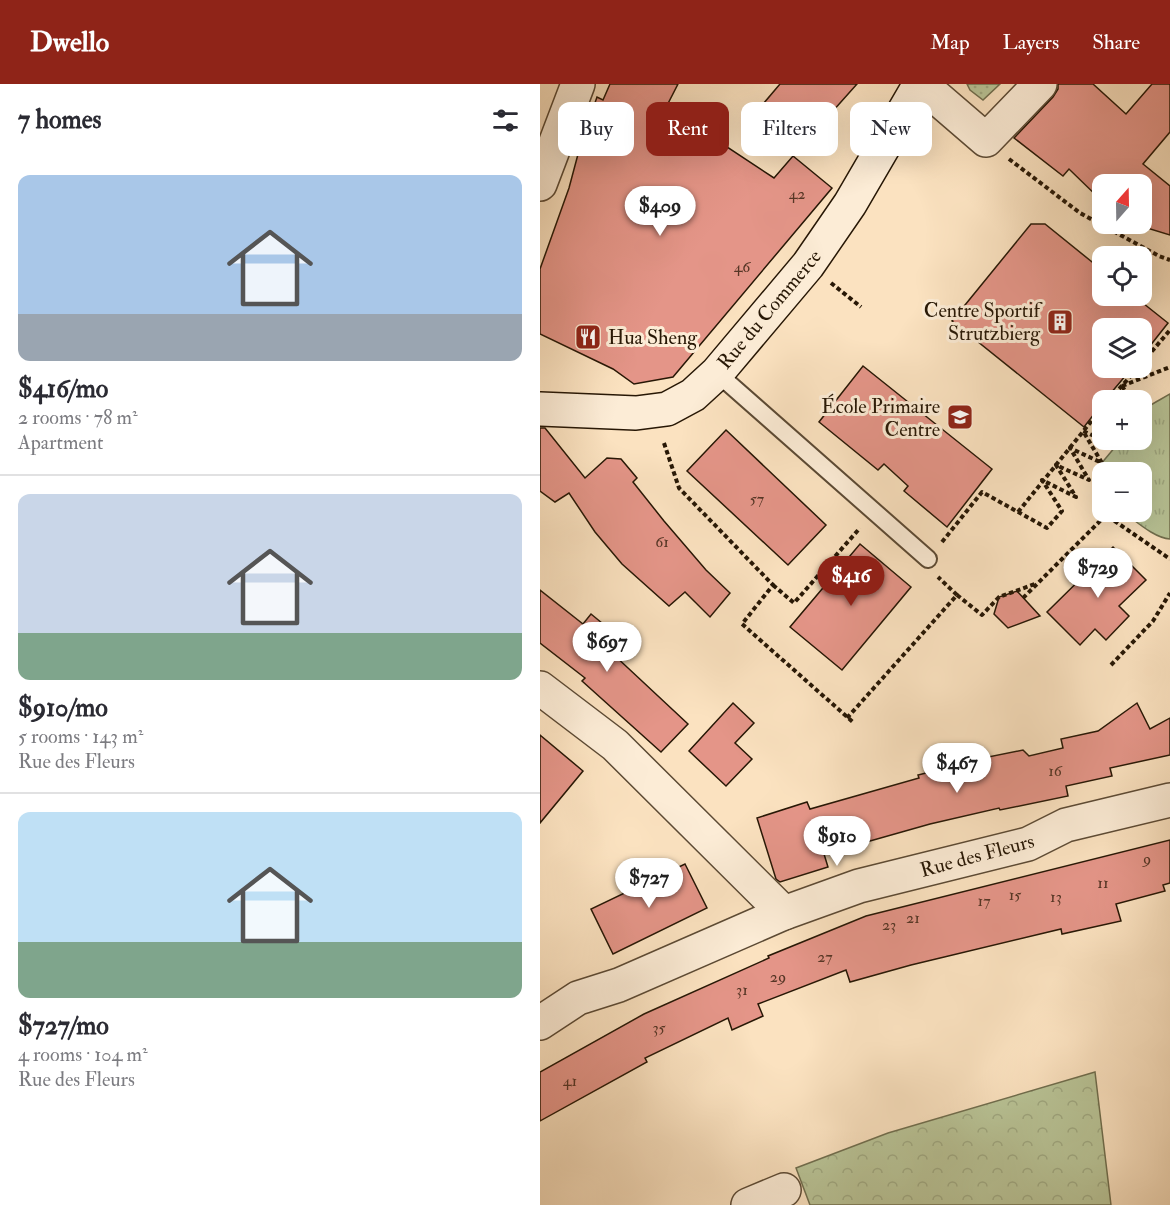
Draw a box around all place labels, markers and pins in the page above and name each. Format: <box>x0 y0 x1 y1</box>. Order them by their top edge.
pin: $409 <box>624 186 696 237</box>
place label: Centre Sportif Strutzbierg <box>924 298 1044 346</box>
building icon: Centre Sportif Strutzbierg <box>1045 307 1075 337</box>
restaurant icon: Hua Sheng <box>573 322 603 352</box>
place label: Hua Sheng <box>608 325 698 350</box>
place label: École Primaire Centre <box>821 393 940 442</box>
school or university icon: École Primaire Centre <box>945 402 975 432</box>
pin: $729 <box>1062 548 1134 599</box>
pin: $416 <box>815 556 887 607</box>
pin: $697 <box>571 622 643 673</box>
pin: $467 <box>921 743 993 794</box>
pin: $910 <box>801 816 873 867</box>
pin: $727 <box>613 858 685 909</box>

